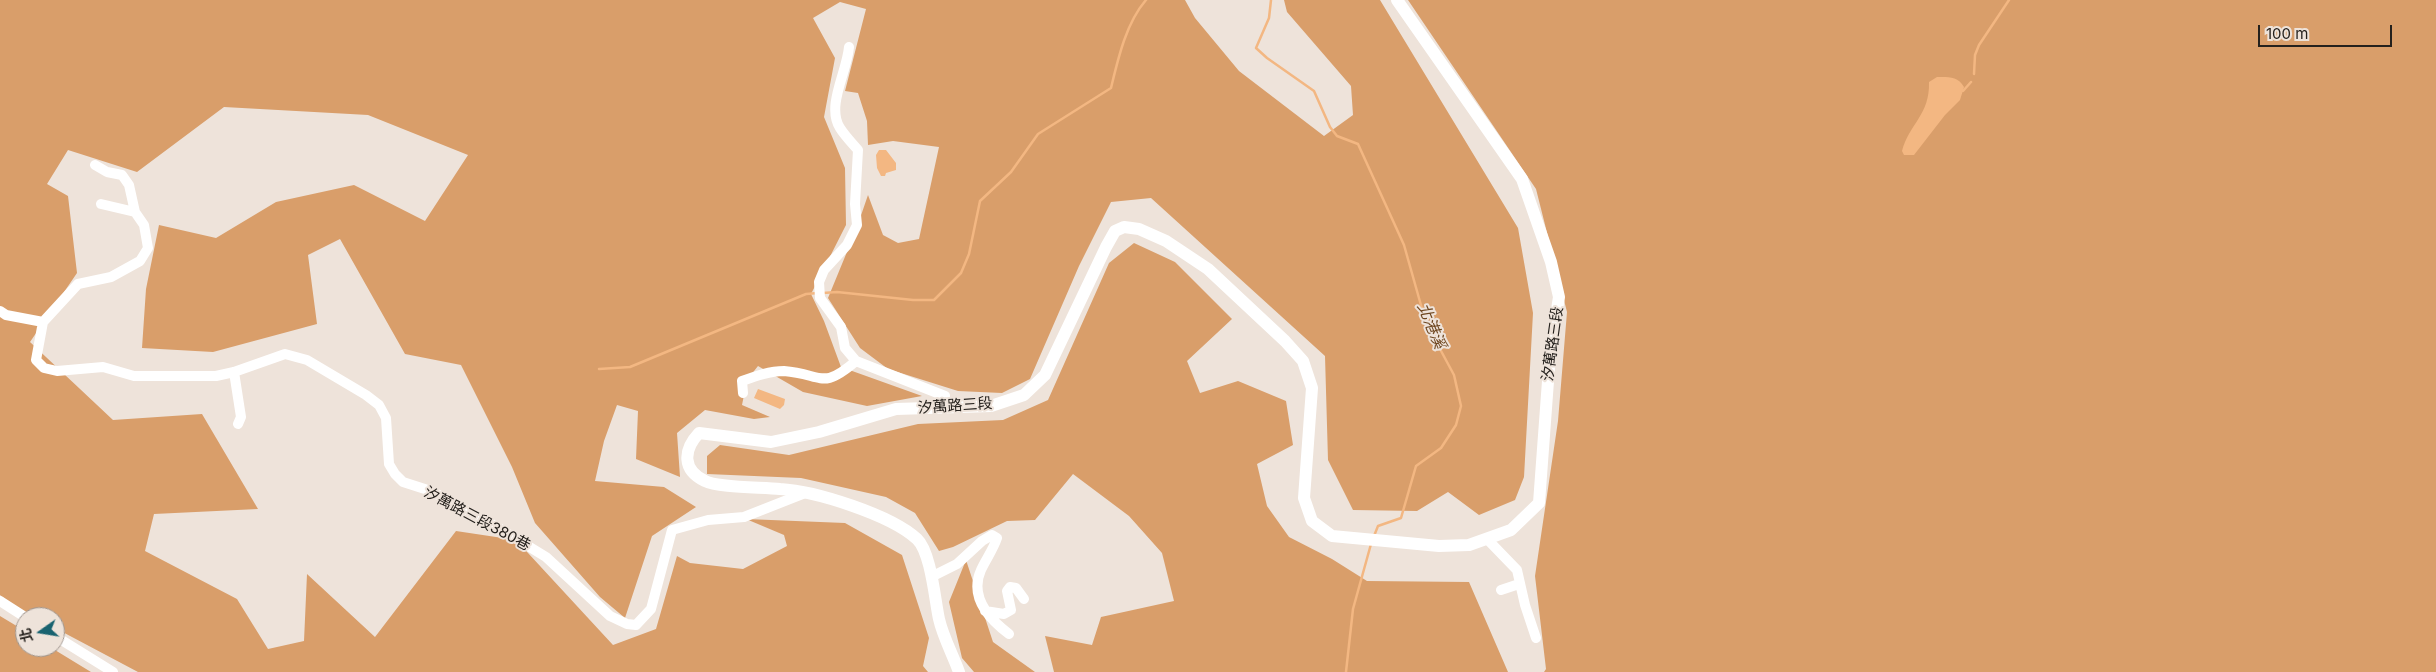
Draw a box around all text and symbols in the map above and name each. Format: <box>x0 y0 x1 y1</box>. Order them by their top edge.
scale bar <box>2261 15 2395 47</box>
text: 100 m <box>2266 24 2308 43</box>
water label: 北港溪 <box>1413 300 1449 352</box>
street label: 汐萬路三段 <box>1539 306 1567 382</box>
street label: 汐萬路三段 <box>917 394 993 418</box>
street label: 汐萬路三段380巷 <box>421 483 533 555</box>
north arrow <box>15 607 65 657</box>
text: 北 <box>16 627 36 644</box>

